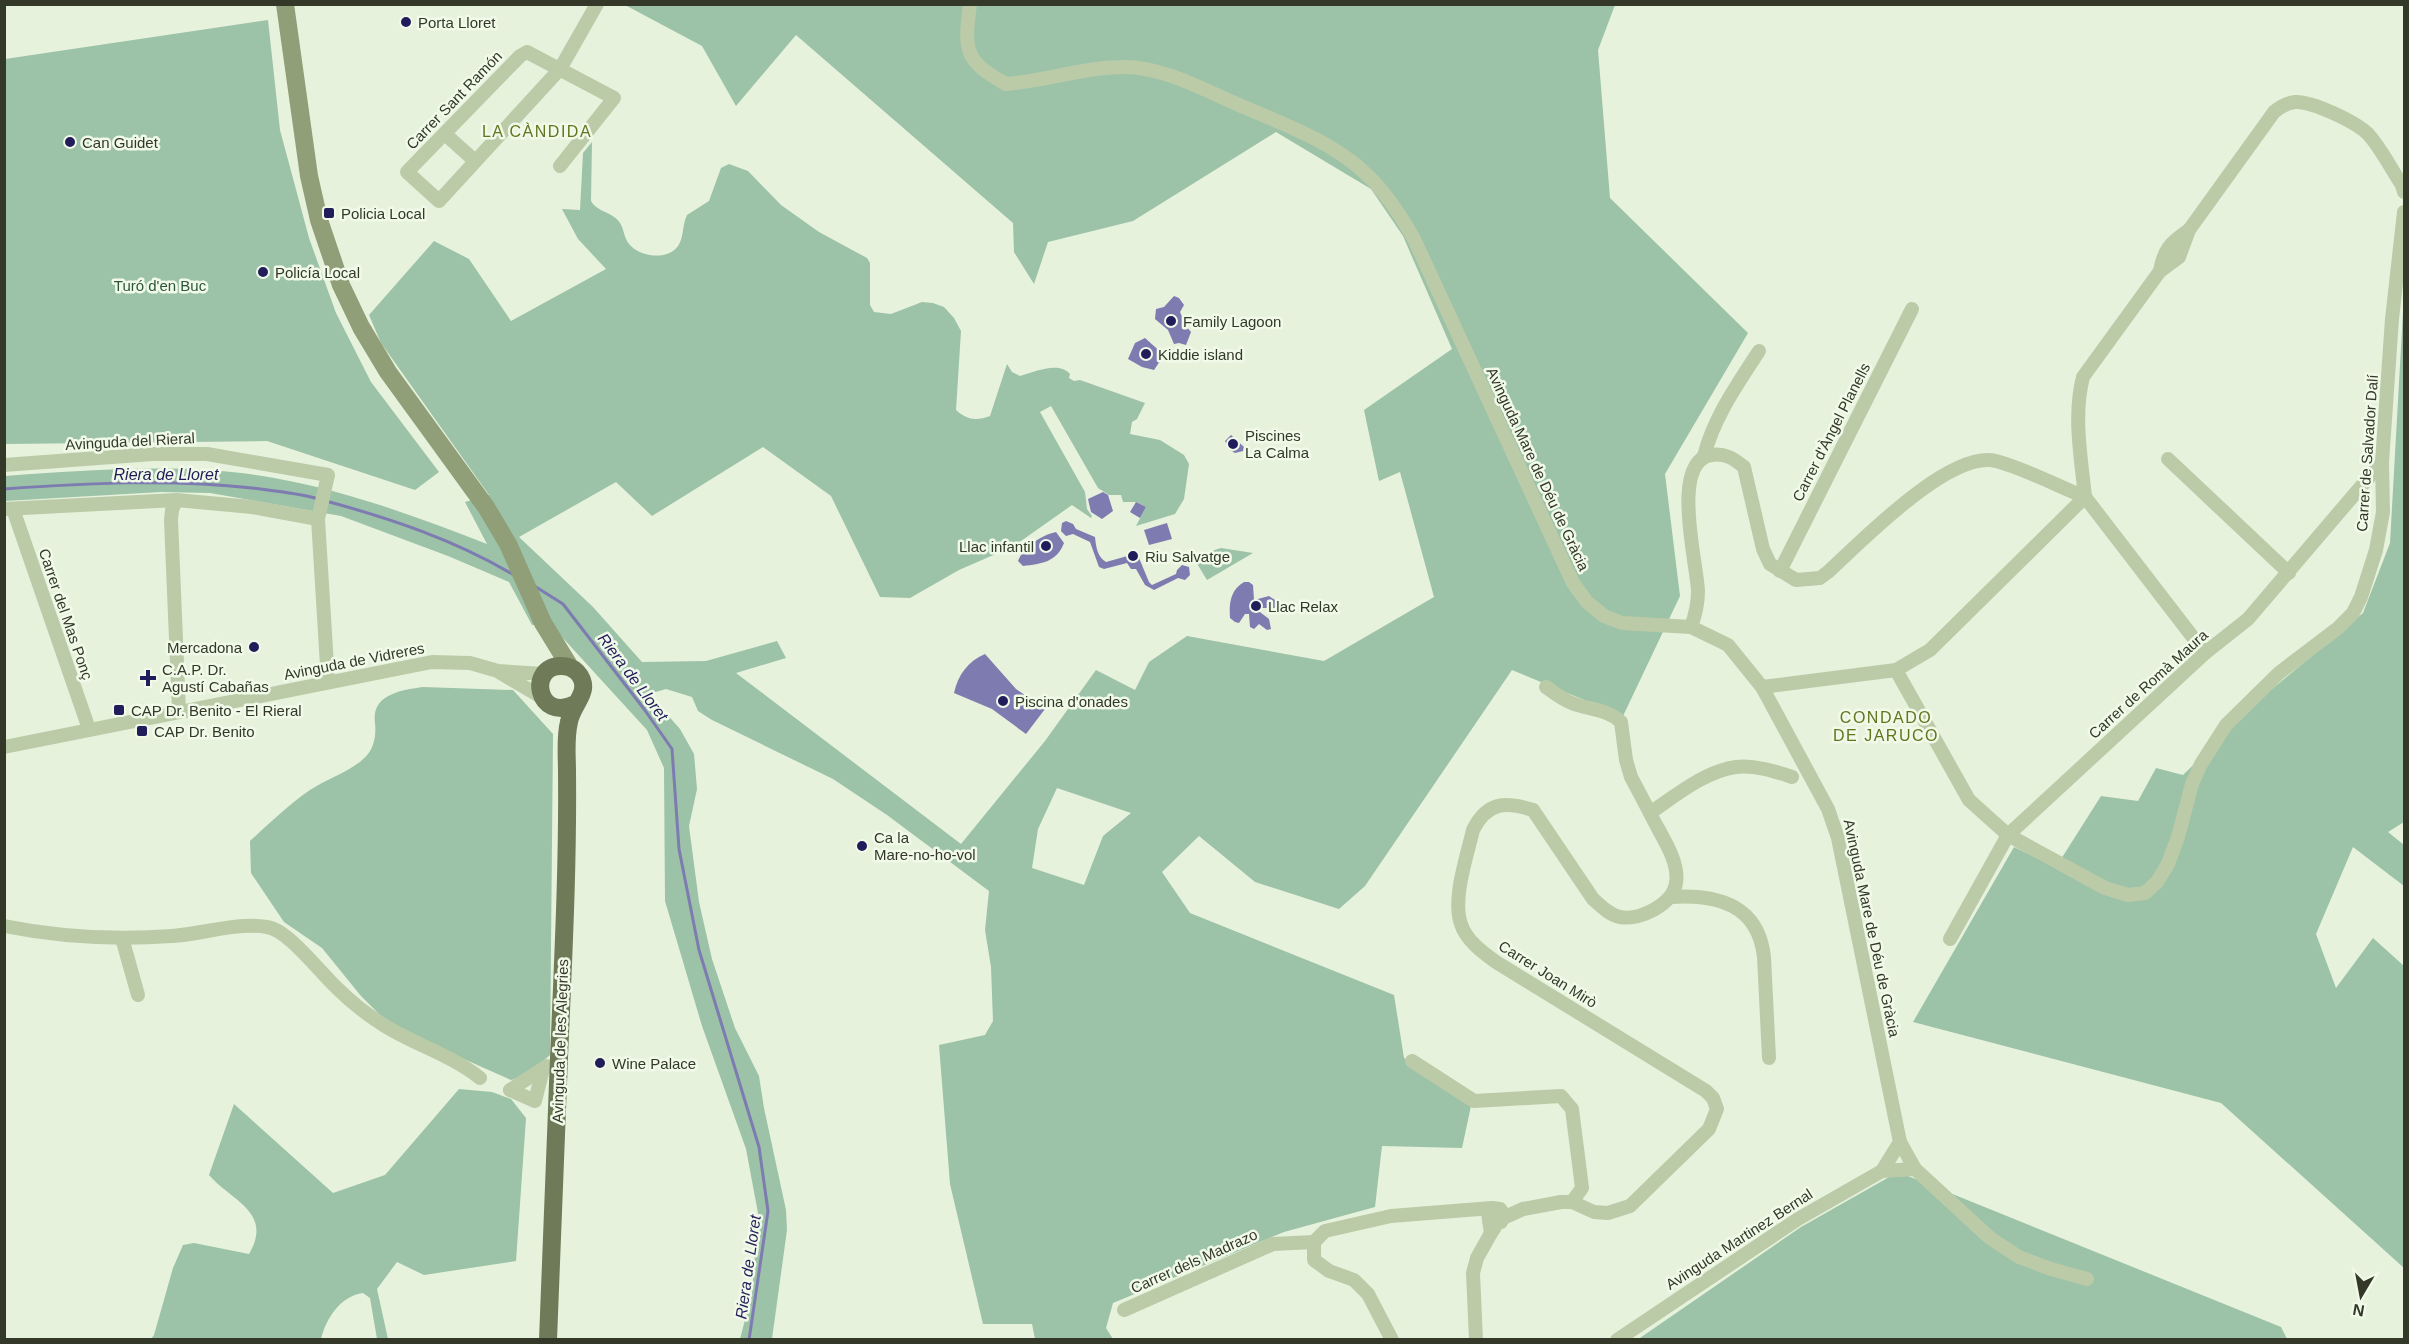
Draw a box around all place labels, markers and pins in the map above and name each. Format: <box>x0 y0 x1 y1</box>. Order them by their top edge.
place label: Porta Lloret <box>418 14 496 31</box>
marker: Porta Lloret <box>399 15 413 29</box>
place label: Can Guidet <box>82 134 159 151</box>
marker: Can Guidet <box>63 135 77 149</box>
place label: Policia Local <box>341 205 425 222</box>
marker: Policia Local <box>322 206 336 220</box>
place label: Policía Local <box>275 264 360 281</box>
marker: Policía Local <box>256 265 270 279</box>
place label: Family Lagoon <box>1183 313 1281 330</box>
marker: Family Lagoon <box>1164 314 1178 328</box>
place label: Kiddie island <box>1158 346 1243 363</box>
marker: Kiddie island <box>1139 347 1153 361</box>
place label: Piscines La Calma <box>1245 427 1310 461</box>
marker: Piscines La Calma <box>1226 437 1240 451</box>
place label: Llac infantil <box>959 538 1034 555</box>
marker: Llac infantil <box>1039 539 1053 553</box>
place label: Riu Salvatge <box>1145 548 1230 565</box>
marker: Riu Salvatge <box>1126 549 1140 563</box>
place label: Llac Relax <box>1268 598 1339 615</box>
marker: Llac Relax <box>1249 599 1263 613</box>
place label: Mercadona <box>167 639 243 656</box>
marker: Mercadona <box>247 640 261 654</box>
place label: C.A.P. Dr. Agustí Cabañas <box>162 661 269 695</box>
marker: C.A.P. Dr. Agustí Cabañas <box>139 669 157 687</box>
place label: Piscina d'onades <box>1015 693 1128 710</box>
marker: Piscina d'onades <box>996 694 1010 708</box>
place label: CAP Dr. Benito - El Rieral <box>131 702 302 719</box>
marker: CAP Dr. Benito - El Rieral <box>112 703 126 717</box>
place label: CAP Dr. Benito <box>154 723 255 740</box>
marker: CAP Dr. Benito <box>135 724 149 738</box>
place label: Ca la Mare-no-ho-vol <box>874 829 976 863</box>
marker: Ca la Mare-no-ho-vol <box>855 839 869 853</box>
place label: Wine Palace <box>612 1055 696 1072</box>
marker: Wine Palace <box>593 1056 607 1070</box>

